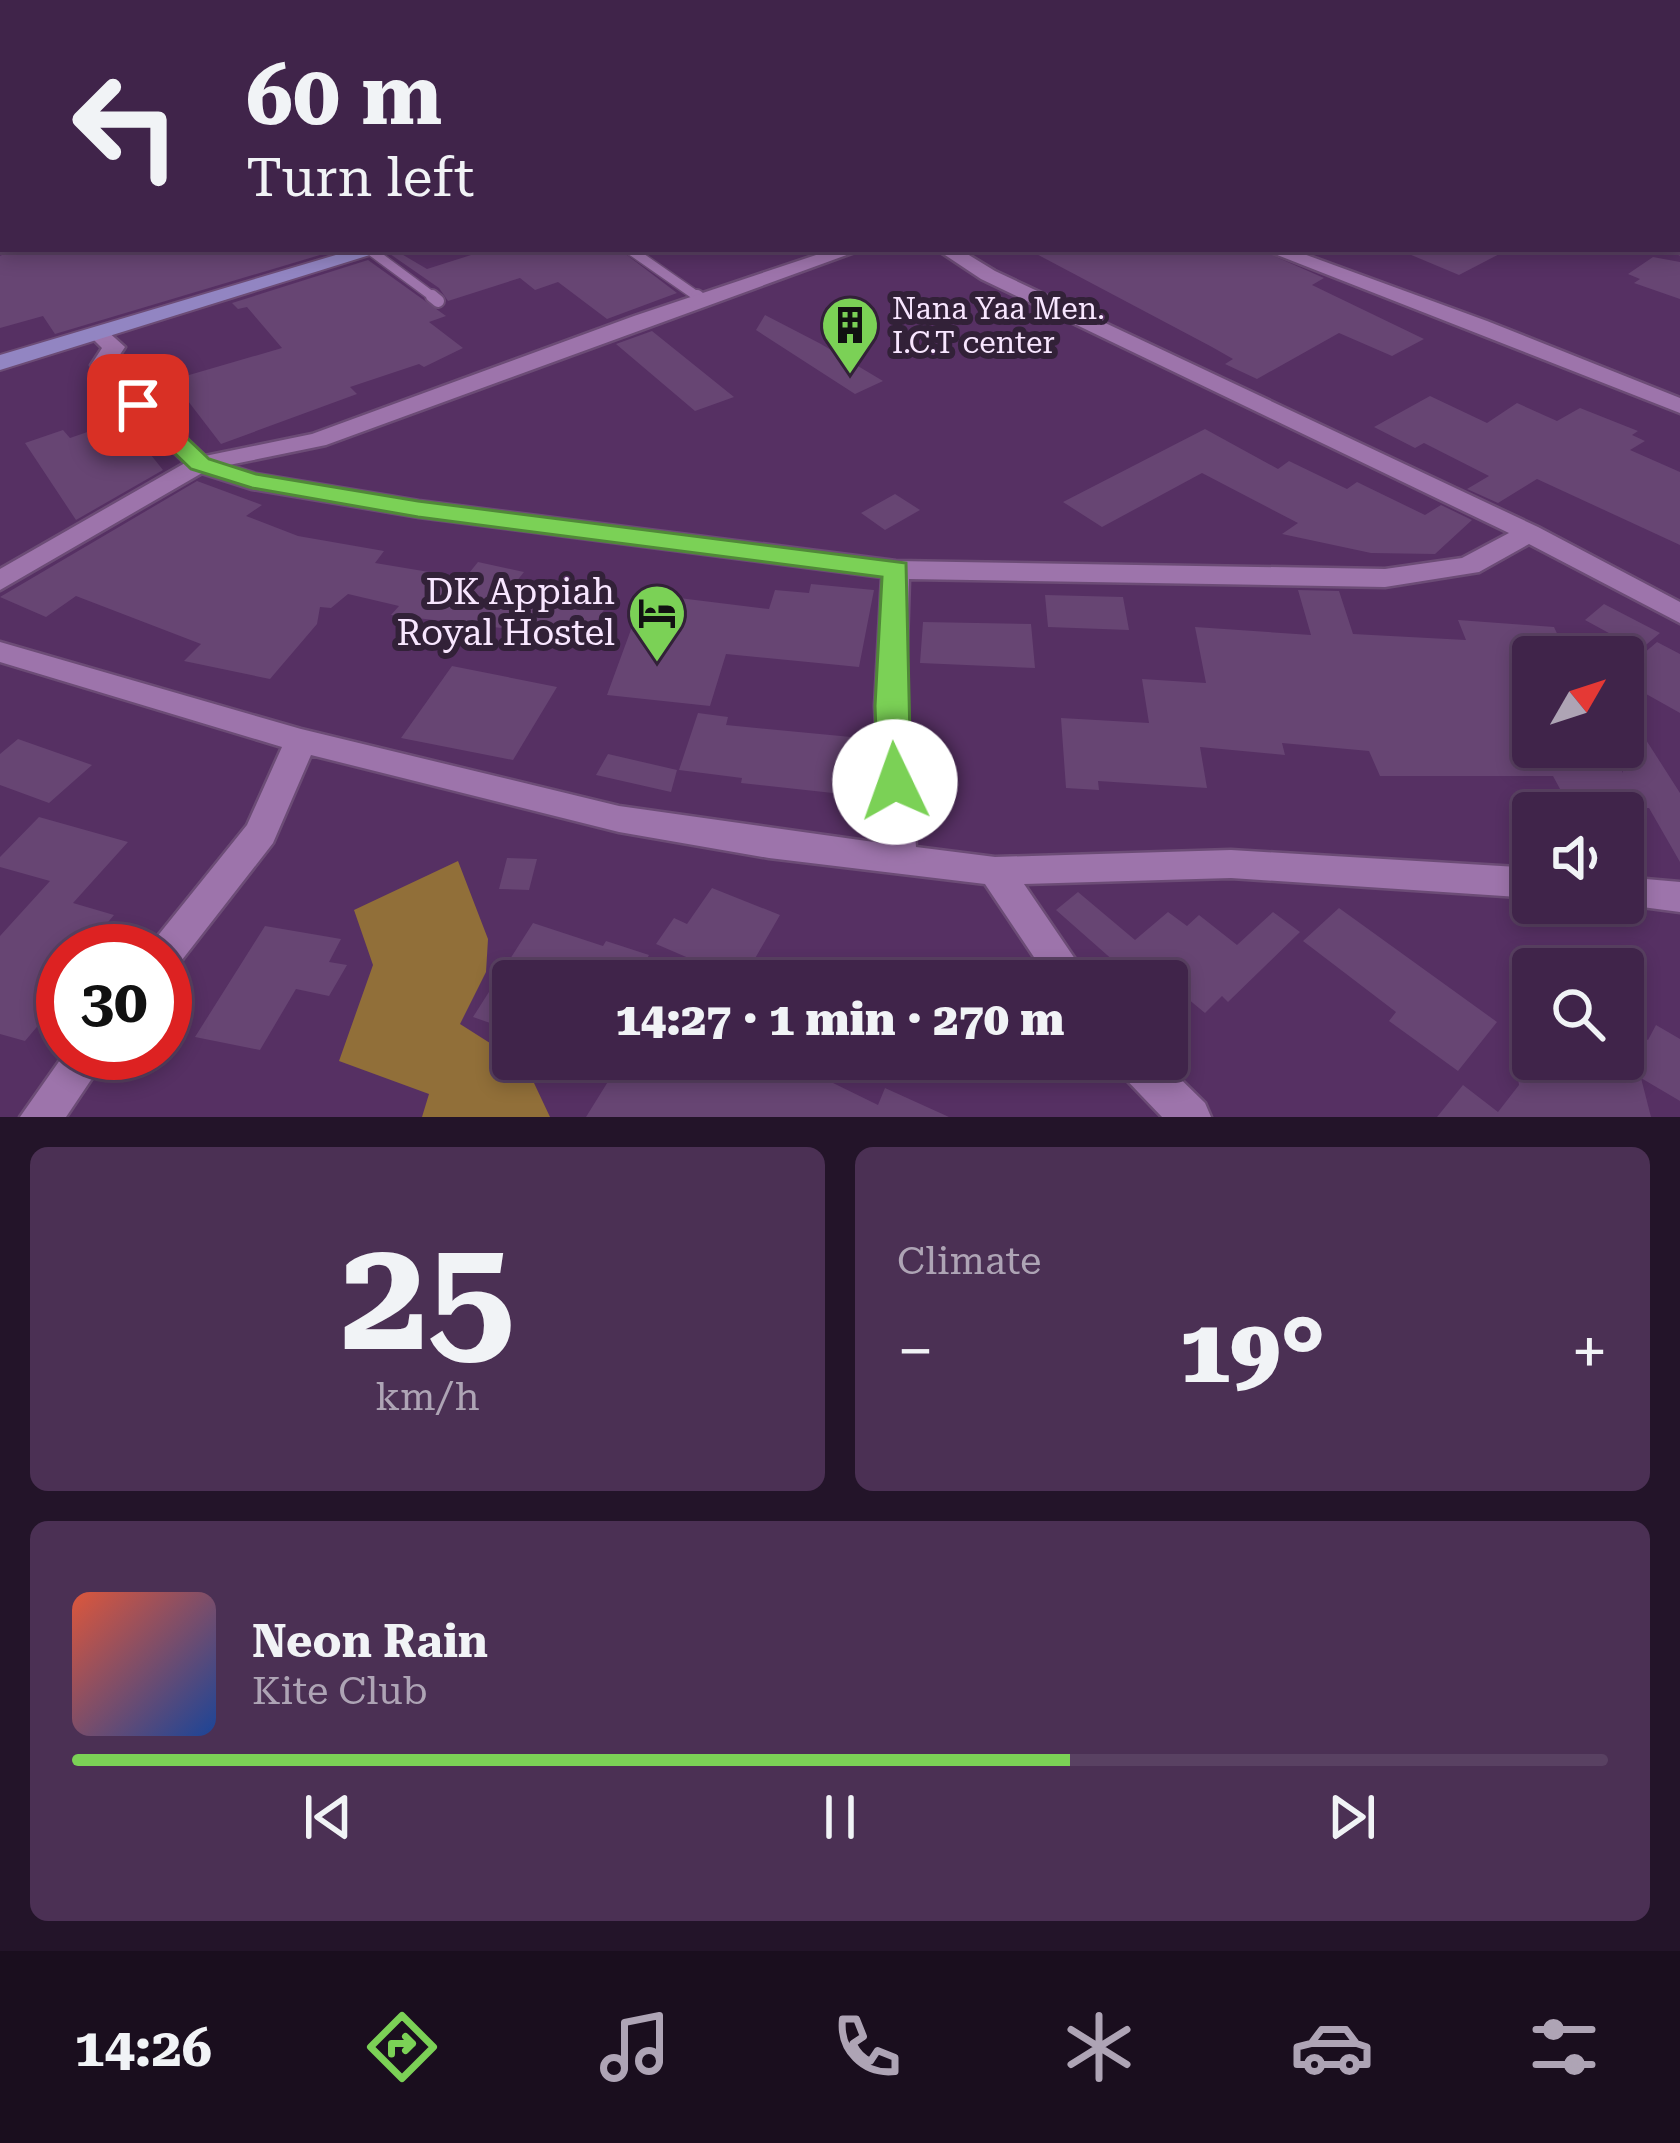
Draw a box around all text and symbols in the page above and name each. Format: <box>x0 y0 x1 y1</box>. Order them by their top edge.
text: 60 m <box>246 46 442 144</box>
icon: left <box>48 48 204 204</box>
text: Turn left <box>246 146 474 209</box>
place label: Nana Yaa Men. I.C.T center <box>892 291 1105 360</box>
building icon: Nana Yaa Men. I.C.T center <box>819 294 881 376</box>
pin <box>87 354 189 456</box>
icon: arrive <box>105 372 171 438</box>
place label: DK Appiah Royal Hostel <box>396 571 615 654</box>
hotel icon: DK Appiah Royal Hostel <box>626 582 688 664</box>
north arrow <box>1512 636 1644 768</box>
map controls <box>1512 636 1644 1080</box>
position arrow <box>832 719 958 845</box>
button: sound <box>1512 792 1644 924</box>
speed limit sign: 30 <box>36 924 192 1080</box>
button: search <box>1512 948 1644 1080</box>
text: 14:27 · 1 min · 270 m <box>616 993 1064 1046</box>
text: 25 <box>340 1204 515 1387</box>
text: Climate <box>897 1238 1041 1284</box>
text: 19° <box>1180 1299 1325 1404</box>
text: − <box>897 1313 934 1390</box>
text: + <box>1571 1313 1608 1390</box>
text: km/h <box>375 1374 480 1420</box>
text: Neon Rain <box>252 1615 488 1668</box>
text: Kite Club <box>252 1668 428 1714</box>
icon: previous <box>295 1784 361 1850</box>
icon: pause <box>807 1784 873 1850</box>
icon: next <box>1319 1784 1385 1850</box>
icon: directions <box>360 2005 444 2089</box>
icon: music <box>593 2005 677 2089</box>
icon: phone <box>825 2005 909 2089</box>
icon: climate <box>1057 2005 1141 2089</box>
icon: car <box>1290 2005 1374 2089</box>
icon: filters <box>1522 2005 1606 2089</box>
text: 14:26 <box>74 2016 212 2079</box>

